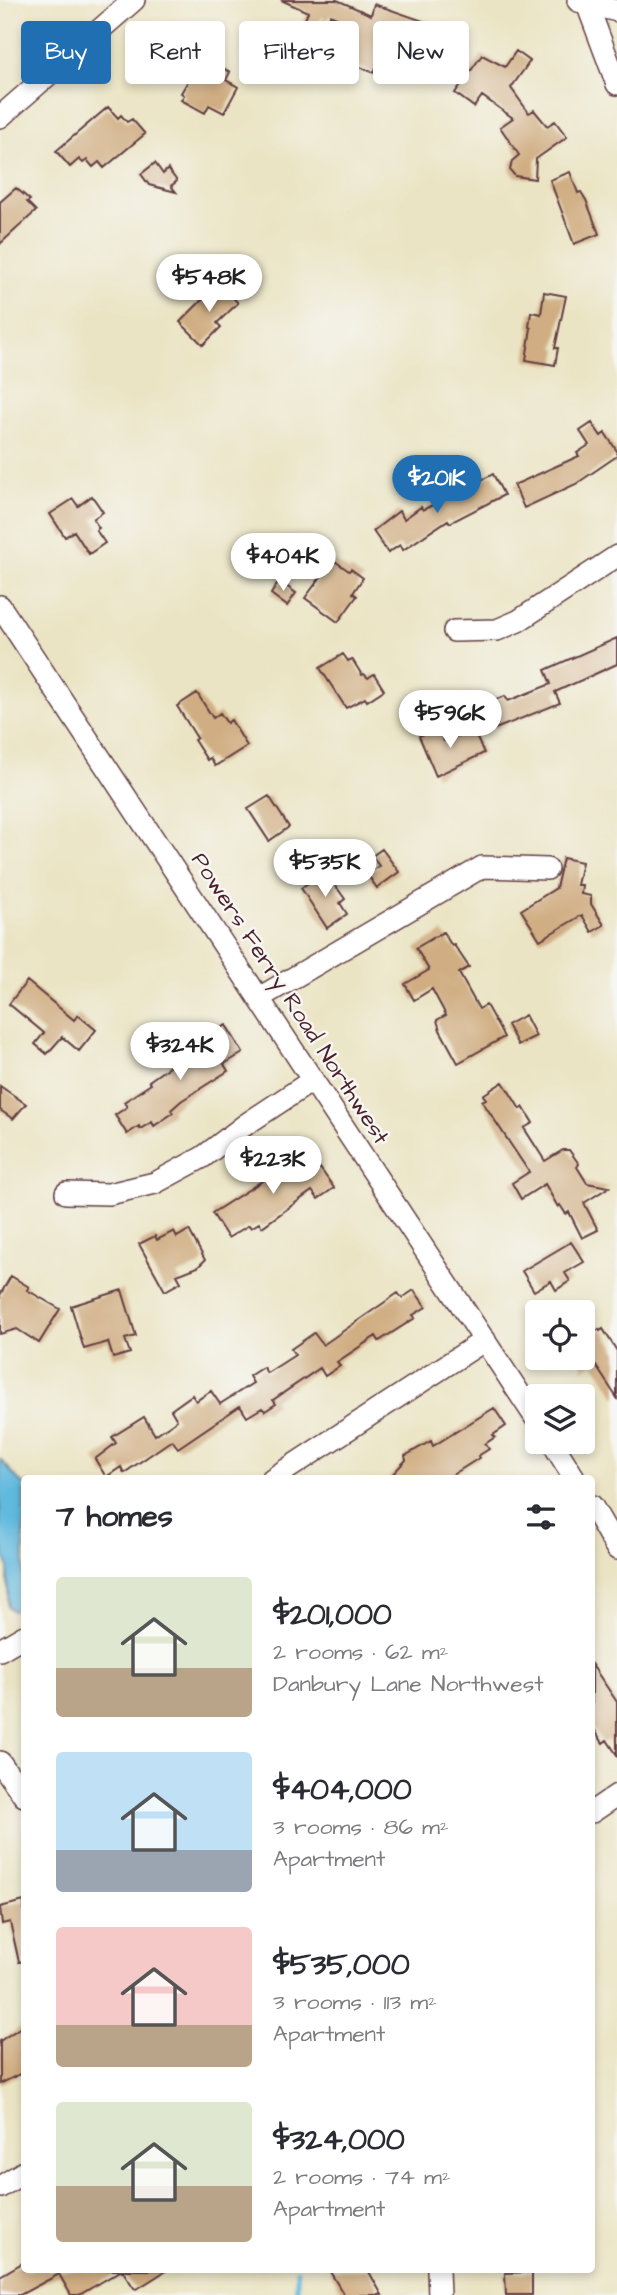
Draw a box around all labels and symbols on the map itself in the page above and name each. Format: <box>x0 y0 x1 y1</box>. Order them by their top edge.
pin: $548K <box>160 254 258 314</box>
pin: $201K <box>388 456 486 515</box>
pin: $404K <box>234 534 332 593</box>
pin: $596K <box>401 690 499 750</box>
pin: $535K <box>276 839 374 899</box>
street label: Powers Ferry Road Northwest <box>183 846 397 1152</box>
pin: $324K <box>131 1023 229 1082</box>
pin: $223K <box>224 1136 322 1196</box>

